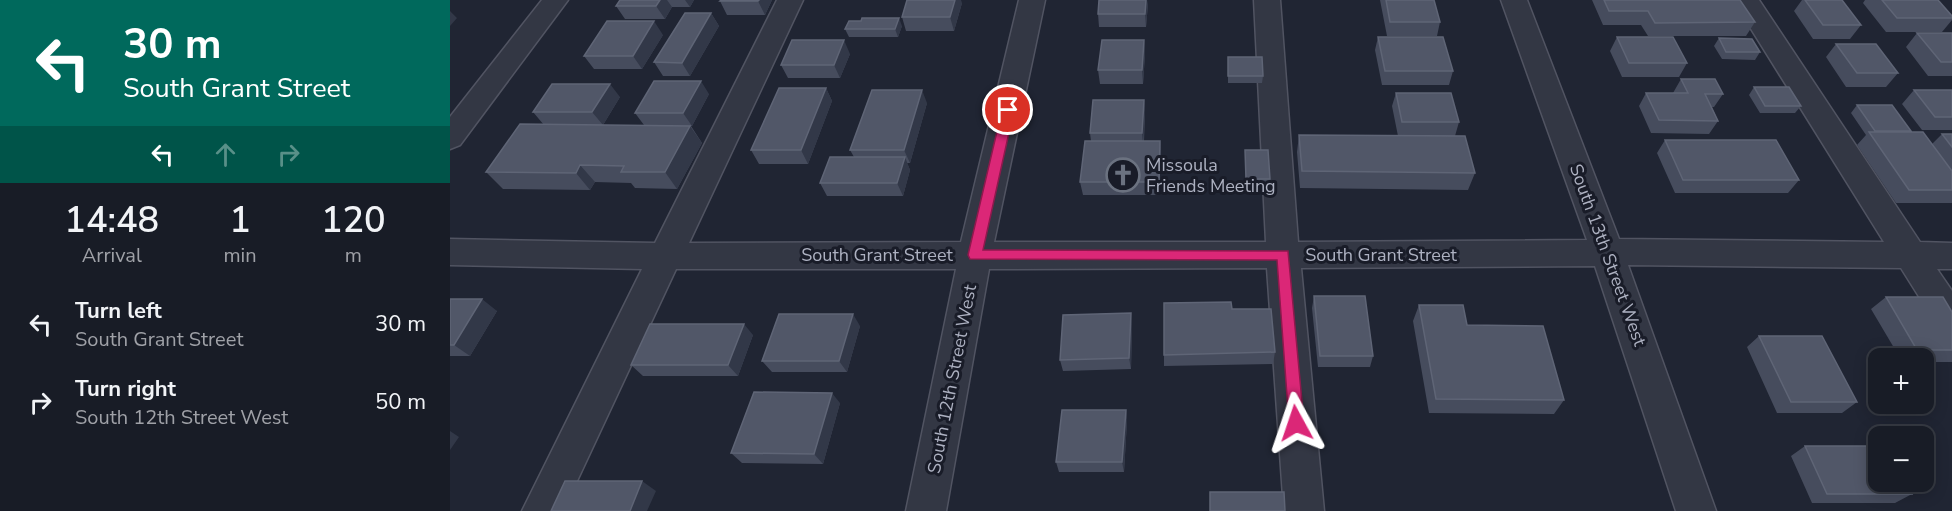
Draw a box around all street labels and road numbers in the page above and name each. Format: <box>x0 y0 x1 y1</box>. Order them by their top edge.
street label: South 13th Street West <box>1564 161 1652 350</box>
street label: South Grant Street <box>801 243 953 267</box>
street label: South Grant Street <box>1305 243 1457 267</box>
street label: South 12th Street West <box>922 282 982 476</box>

